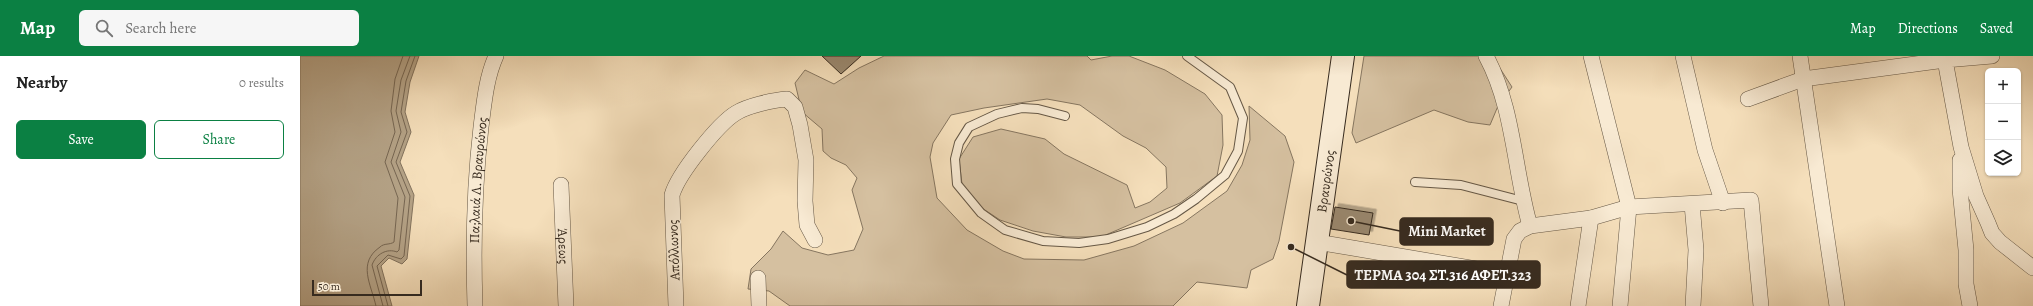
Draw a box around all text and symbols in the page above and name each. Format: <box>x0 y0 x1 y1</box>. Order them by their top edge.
search box <box>79 10 359 46</box>
text: Map <box>20 15 55 41</box>
icon: search <box>93 17 115 39</box>
text: Search here <box>125 18 197 38</box>
text: Map <box>1850 19 1876 38</box>
text: Directions <box>1898 19 1958 38</box>
text: Saved <box>1980 19 2013 38</box>
map controls <box>1985 68 2021 176</box>
button: + <box>1985 68 2021 104</box>
text: Nearby <box>16 71 67 94</box>
text: 0 results <box>239 74 284 91</box>
button: − <box>1985 104 2021 140</box>
street label: Πα;λαιά Λ. Βραυρώνος <box>465 116 492 244</box>
button: Save <box>16 120 146 159</box>
button: Share <box>154 120 284 159</box>
button: layers <box>1985 140 2021 176</box>
street label: Βραυρώνος <box>1312 149 1339 214</box>
callout: Mini Market <box>1400 218 1493 245</box>
street label: Απόλλωνος <box>663 219 685 282</box>
text: Mini Market <box>1408 221 1486 241</box>
street label: Άρεως <box>553 227 574 264</box>
callout: ΤΕΡΜΑ 304 ΣΤ.316 ΑΦΕΤ.323 <box>1347 261 1540 288</box>
text: ΤΕΡΜΑ 304 ΣΤ.316 ΑΦΕΤ.323 <box>1355 265 1531 285</box>
scale bar <box>312 278 422 297</box>
text: 50 m <box>318 279 340 294</box>

